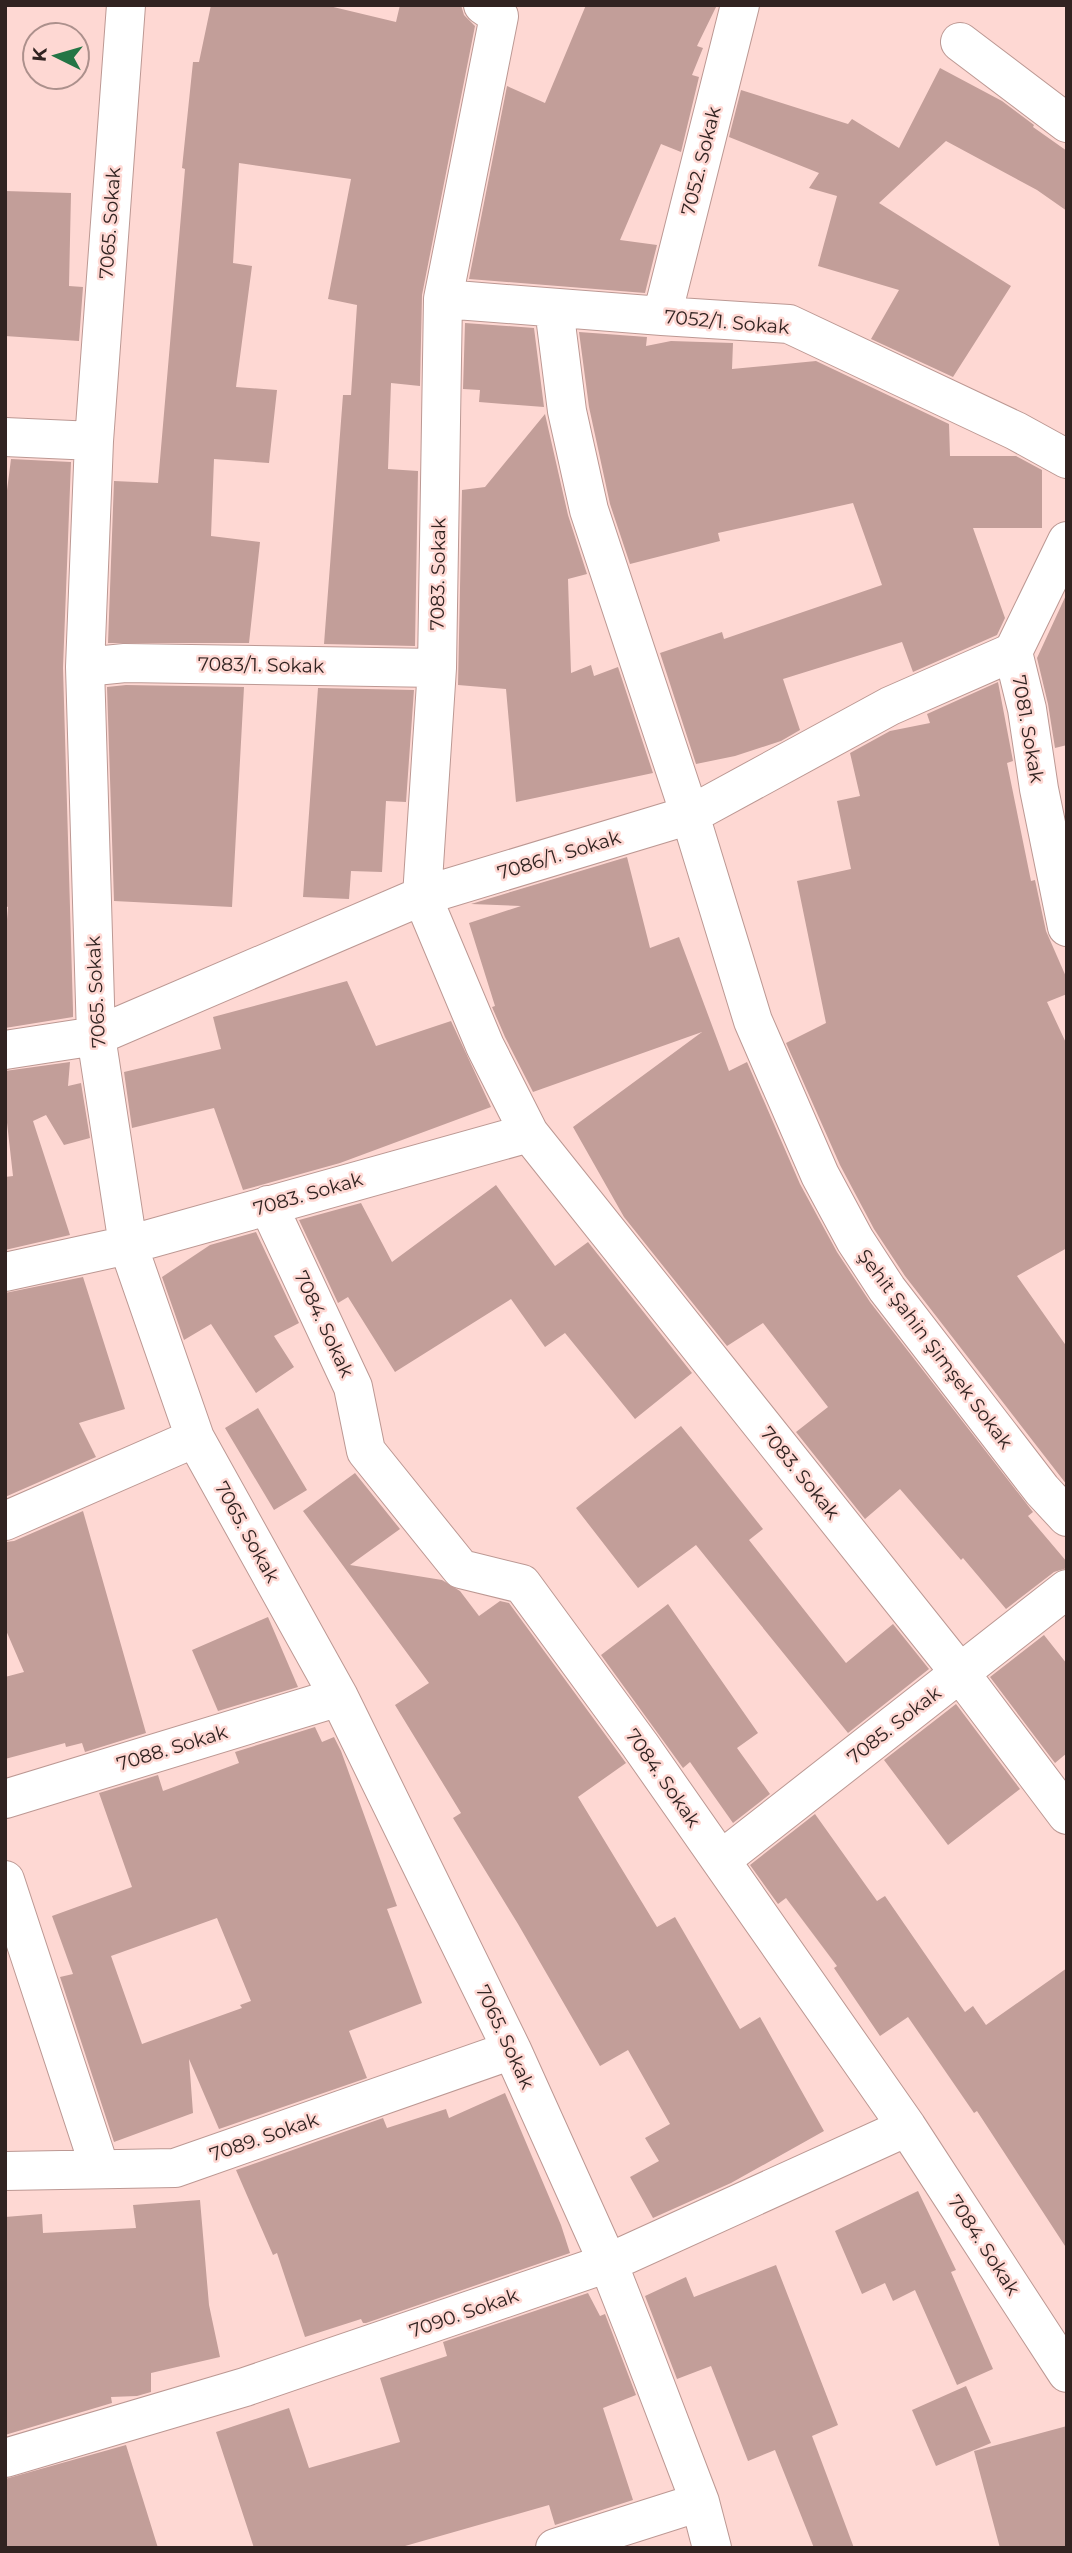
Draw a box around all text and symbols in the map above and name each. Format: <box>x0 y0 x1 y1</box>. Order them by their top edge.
north arrow <box>21 21 91 91</box>
text: K <box>27 46 52 63</box>
street label: 7052. Sokak <box>676 104 726 218</box>
street label: 7065. Sokak <box>95 166 125 280</box>
street label: 7052/1. Sokak <box>664 305 791 339</box>
street label: 7083. Sokak <box>426 517 450 630</box>
street label: 7083/1. Sokak <box>198 652 325 678</box>
street label: 7081. Sokak <box>1007 673 1049 785</box>
street label: 7086/1. Sokak <box>495 825 624 885</box>
street label: 7065. Sokak <box>82 935 110 1049</box>
street label: 7083. Sokak <box>251 1167 366 1221</box>
street label: Şehit Şahin Şimşek Sokak <box>852 1245 1018 1454</box>
street label: 7084. Sokak <box>289 1267 359 1381</box>
street label: 7083. Sokak <box>756 1422 845 1524</box>
street label: 7065. Sokak <box>210 1477 285 1587</box>
street label: 7085. Sokak <box>843 1681 946 1769</box>
street label: 7088. Sokak <box>114 1720 231 1776</box>
street label: 7084. Sokak <box>621 1724 706 1832</box>
street label: 7065. Sokak <box>471 1981 539 2093</box>
street label: 7089. Sokak <box>207 2107 322 2166</box>
street label: 7084. Sokak <box>943 2191 1025 2300</box>
street label: 7090. Sokak <box>407 2283 522 2342</box>

